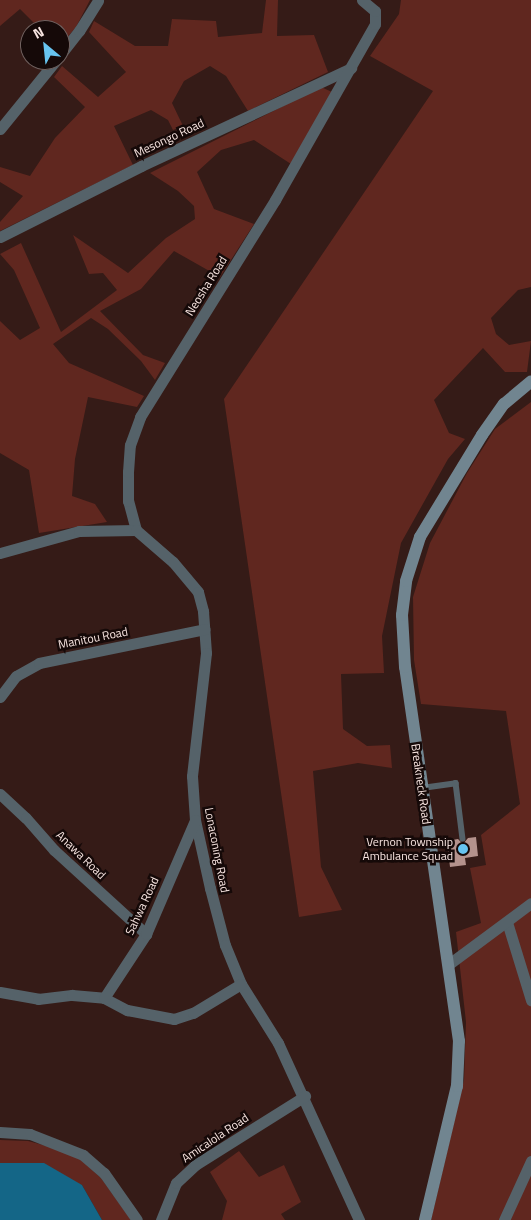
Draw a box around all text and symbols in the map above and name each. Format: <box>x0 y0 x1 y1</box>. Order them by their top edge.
north arrow <box>20 20 70 70</box>
text: N <box>29 21 47 44</box>
street label: Mesongo Road <box>132 116 206 160</box>
street label: Neosha Road <box>182 254 230 318</box>
street label: Manitou Road <box>57 624 129 652</box>
street label: Breakneck Road <box>408 743 434 825</box>
street label: Lonaconing Road <box>202 806 232 894</box>
street label: Anawa Road <box>53 828 109 882</box>
place label: Vernon Township Ambulance Squad <box>362 835 453 863</box>
marker: Vernon Township Ambulance Squad <box>457 843 469 855</box>
street label: Sahwa Road <box>122 875 162 937</box>
street label: Amicalola Road <box>179 1110 251 1166</box>

